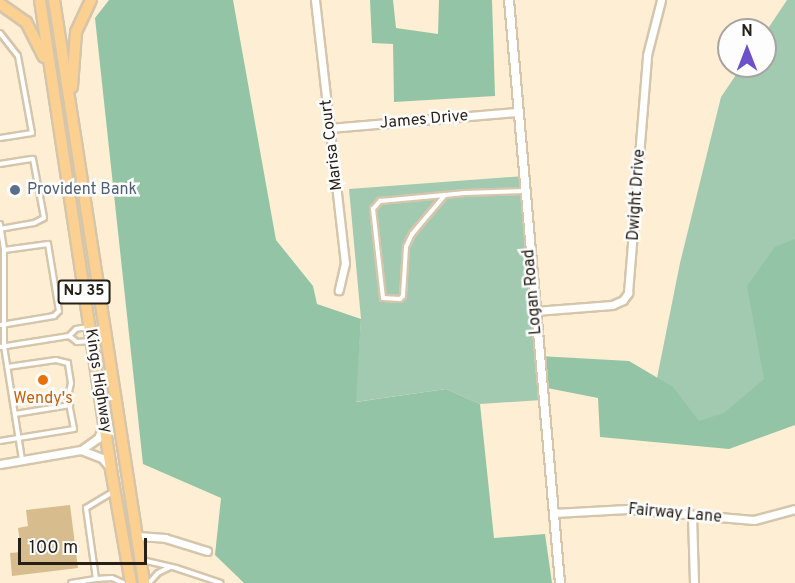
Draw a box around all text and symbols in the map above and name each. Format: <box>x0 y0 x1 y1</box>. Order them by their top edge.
north arrow <box>717 18 777 78</box>
text: N <box>741 22 753 42</box>
street label: Marisa Court <box>317 98 347 192</box>
street label: James Drive <box>379 107 469 133</box>
street label: Dwight Drive <box>624 149 650 241</box>
place label: Provident Bank <box>27 180 137 200</box>
marker: Provident Bank <box>8 183 22 197</box>
street label: Logan Road <box>520 248 546 336</box>
road number: NJ 35 <box>57 280 111 304</box>
street label: Kings Highway <box>80 327 116 435</box>
marker: Wendy's <box>36 373 50 387</box>
place label: Wendy's <box>13 389 73 409</box>
street label: Fairway Lane <box>627 500 723 528</box>
scale bar <box>21 526 150 564</box>
text: 100 m <box>29 537 78 560</box>

